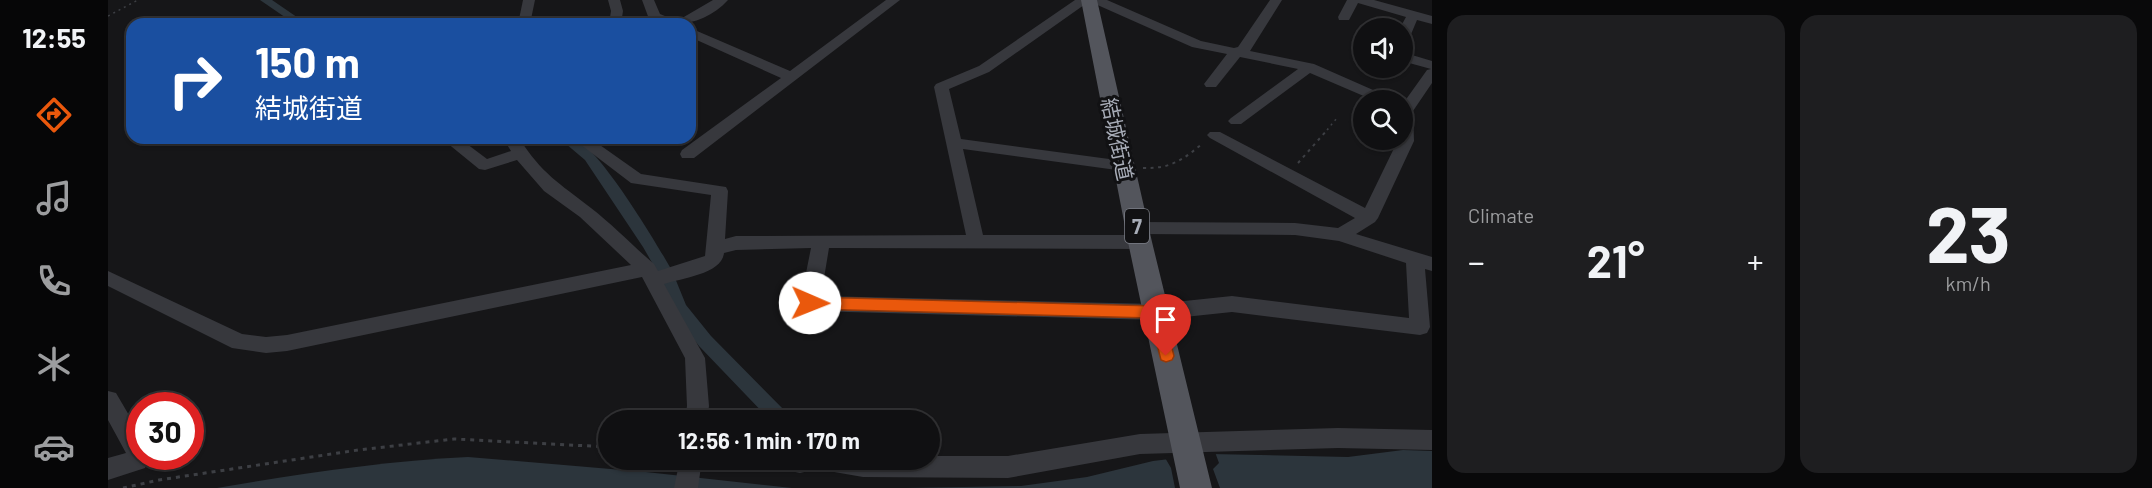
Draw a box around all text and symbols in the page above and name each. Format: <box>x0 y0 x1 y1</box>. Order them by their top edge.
map controls <box>1353 18 1413 150</box>
button: sound <box>1353 18 1413 78</box>
text: 12:55 <box>22 21 86 53</box>
text: 150 m <box>255 36 360 86</box>
icon: right <box>156 42 234 120</box>
button: search <box>1353 90 1413 150</box>
text: 結城街道 <box>255 91 363 123</box>
icon: directions <box>33 94 75 136</box>
street label: 結城街道 <box>1097 95 1139 183</box>
icon: music <box>33 177 75 219</box>
text: 23 <box>1926 185 2011 279</box>
text: Climate <box>1468 203 1534 227</box>
road number: 7 <box>1125 209 1149 243</box>
text: 21° <box>1587 233 1645 287</box>
text: − <box>1468 241 1485 281</box>
text: + <box>1747 241 1764 281</box>
icon: phone <box>33 260 75 302</box>
position arrow <box>778 271 842 335</box>
text: km/h <box>1946 271 1991 295</box>
pin <box>1140 294 1191 356</box>
icon: arrive <box>1149 303 1182 336</box>
icon: climate <box>33 343 75 385</box>
speed limit sign: 30 <box>126 392 204 470</box>
icon: car <box>33 426 75 468</box>
text: 12:56 · 1 min · 170 m <box>678 427 860 453</box>

